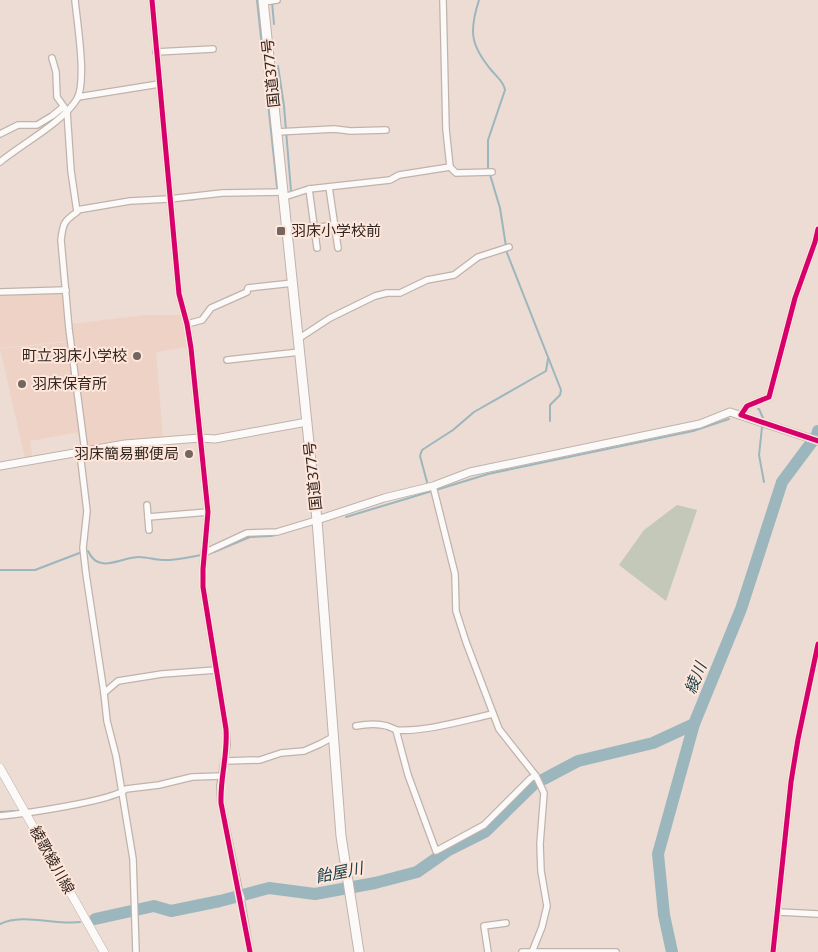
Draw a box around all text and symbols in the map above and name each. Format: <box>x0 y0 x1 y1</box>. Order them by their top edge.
street label: 国道377号 <box>257 38 283 109</box>
place label: 羽床小学校前 <box>291 221 381 239</box>
marker: 羽床小学校前 <box>275 225 287 237</box>
place label: 町立羽床小学校 <box>22 346 127 364</box>
marker: 町立羽床小学校 <box>131 350 143 362</box>
place label: 羽床保育所 <box>32 374 107 392</box>
marker: 羽床保育所 <box>16 378 28 390</box>
street label: 国道377号 <box>299 441 325 512</box>
place label: 羽床簡易郵便局 <box>74 444 179 462</box>
marker: 羽床簡易郵便局 <box>183 448 195 460</box>
water label: 綾川 <box>680 658 710 696</box>
street label: 綾歌綾川線 <box>27 822 79 897</box>
water label: 飴屋川 <box>314 857 366 885</box>

